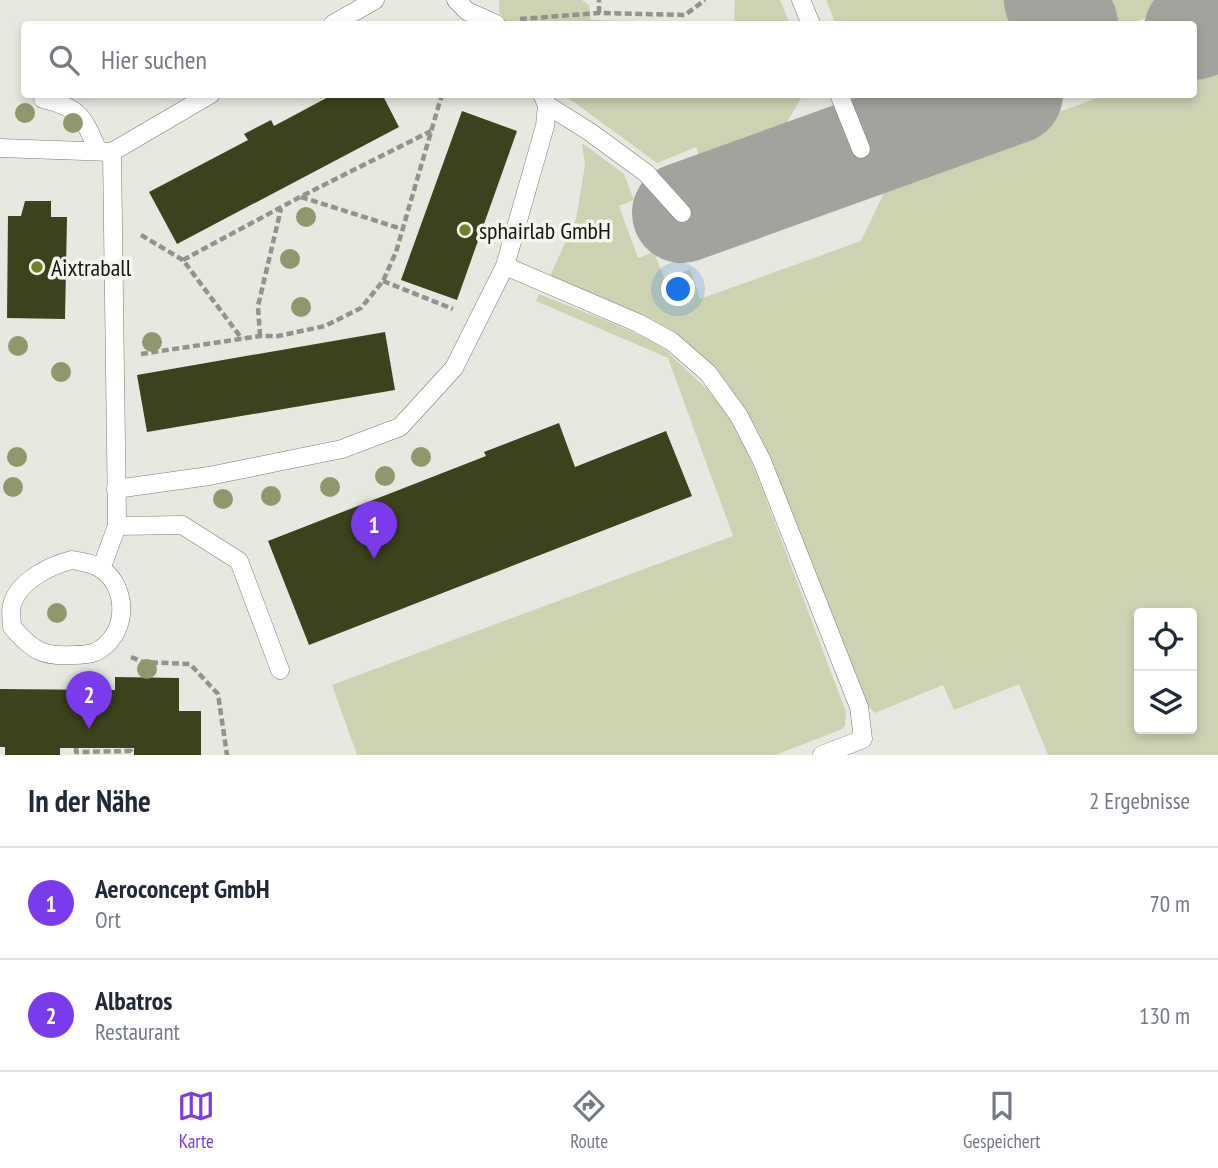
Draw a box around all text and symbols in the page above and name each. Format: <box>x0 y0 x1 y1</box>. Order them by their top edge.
search box <box>21 21 1197 98</box>
icon: search <box>45 41 83 79</box>
text: Hier suchen <box>101 43 207 76</box>
place label: sphairlab GmbH <box>479 215 611 246</box>
marker: sphairlab GmbH <box>457 222 473 238</box>
place label: Aixtraball <box>51 252 132 283</box>
marker: Aixtraball <box>29 259 45 275</box>
your location <box>661 272 695 306</box>
pin: 1 <box>351 501 397 559</box>
map controls <box>1134 608 1197 734</box>
button: locate <box>1134 608 1197 671</box>
pin: 2 <box>66 671 112 729</box>
button: layers <box>1134 671 1197 734</box>
text: In der Nähe <box>28 781 151 820</box>
text: 2 Ergebnisse <box>1089 786 1190 815</box>
text: Aeroconcept GmbH <box>95 872 270 905</box>
text: 1 <box>46 889 57 918</box>
text: 70 m <box>1149 889 1190 918</box>
text: Ort <box>95 905 121 934</box>
text: Albatros <box>95 984 172 1017</box>
text: 2 <box>46 1001 57 1030</box>
text: 130 m <box>1139 1001 1190 1030</box>
text: Restaurant <box>95 1017 180 1046</box>
tab: Karte <box>177 1087 215 1153</box>
tab: Route <box>570 1087 608 1153</box>
tab: Gespeichert <box>963 1087 1041 1153</box>

